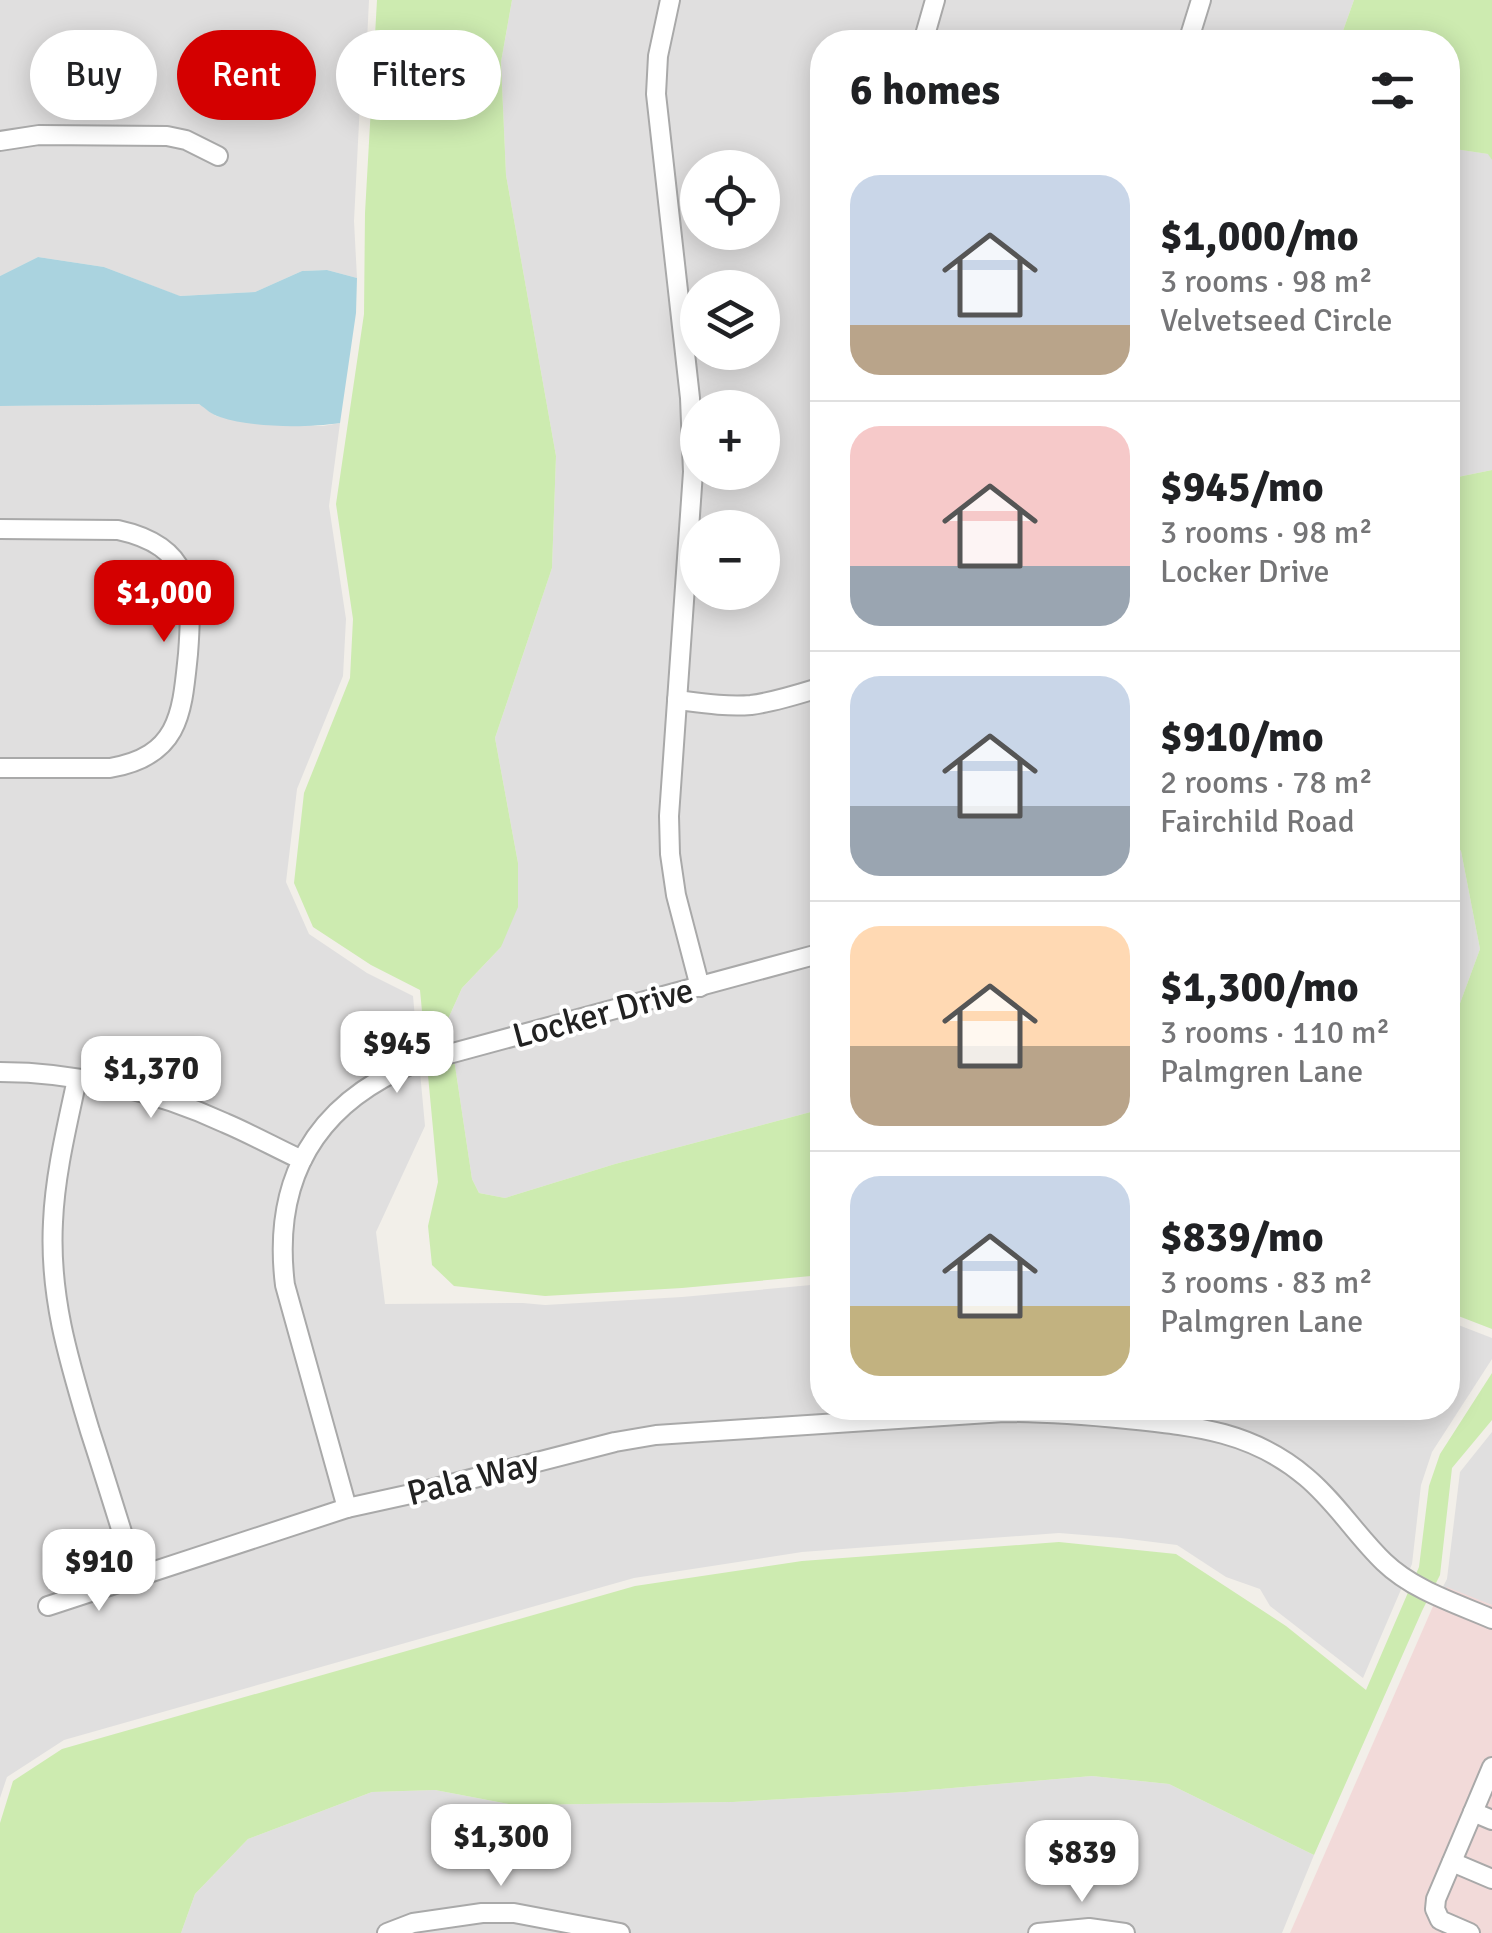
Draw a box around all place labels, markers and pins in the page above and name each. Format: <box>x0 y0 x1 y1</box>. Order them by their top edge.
pin: $1,000 <box>83 560 245 645</box>
pin: $945 <box>338 1011 456 1096</box>
pin: $1,370 <box>70 1036 232 1121</box>
pin: $910 <box>40 1529 158 1614</box>
pin: $1,300 <box>420 1804 582 1889</box>
pin: $839 <box>1023 1820 1141 1905</box>

